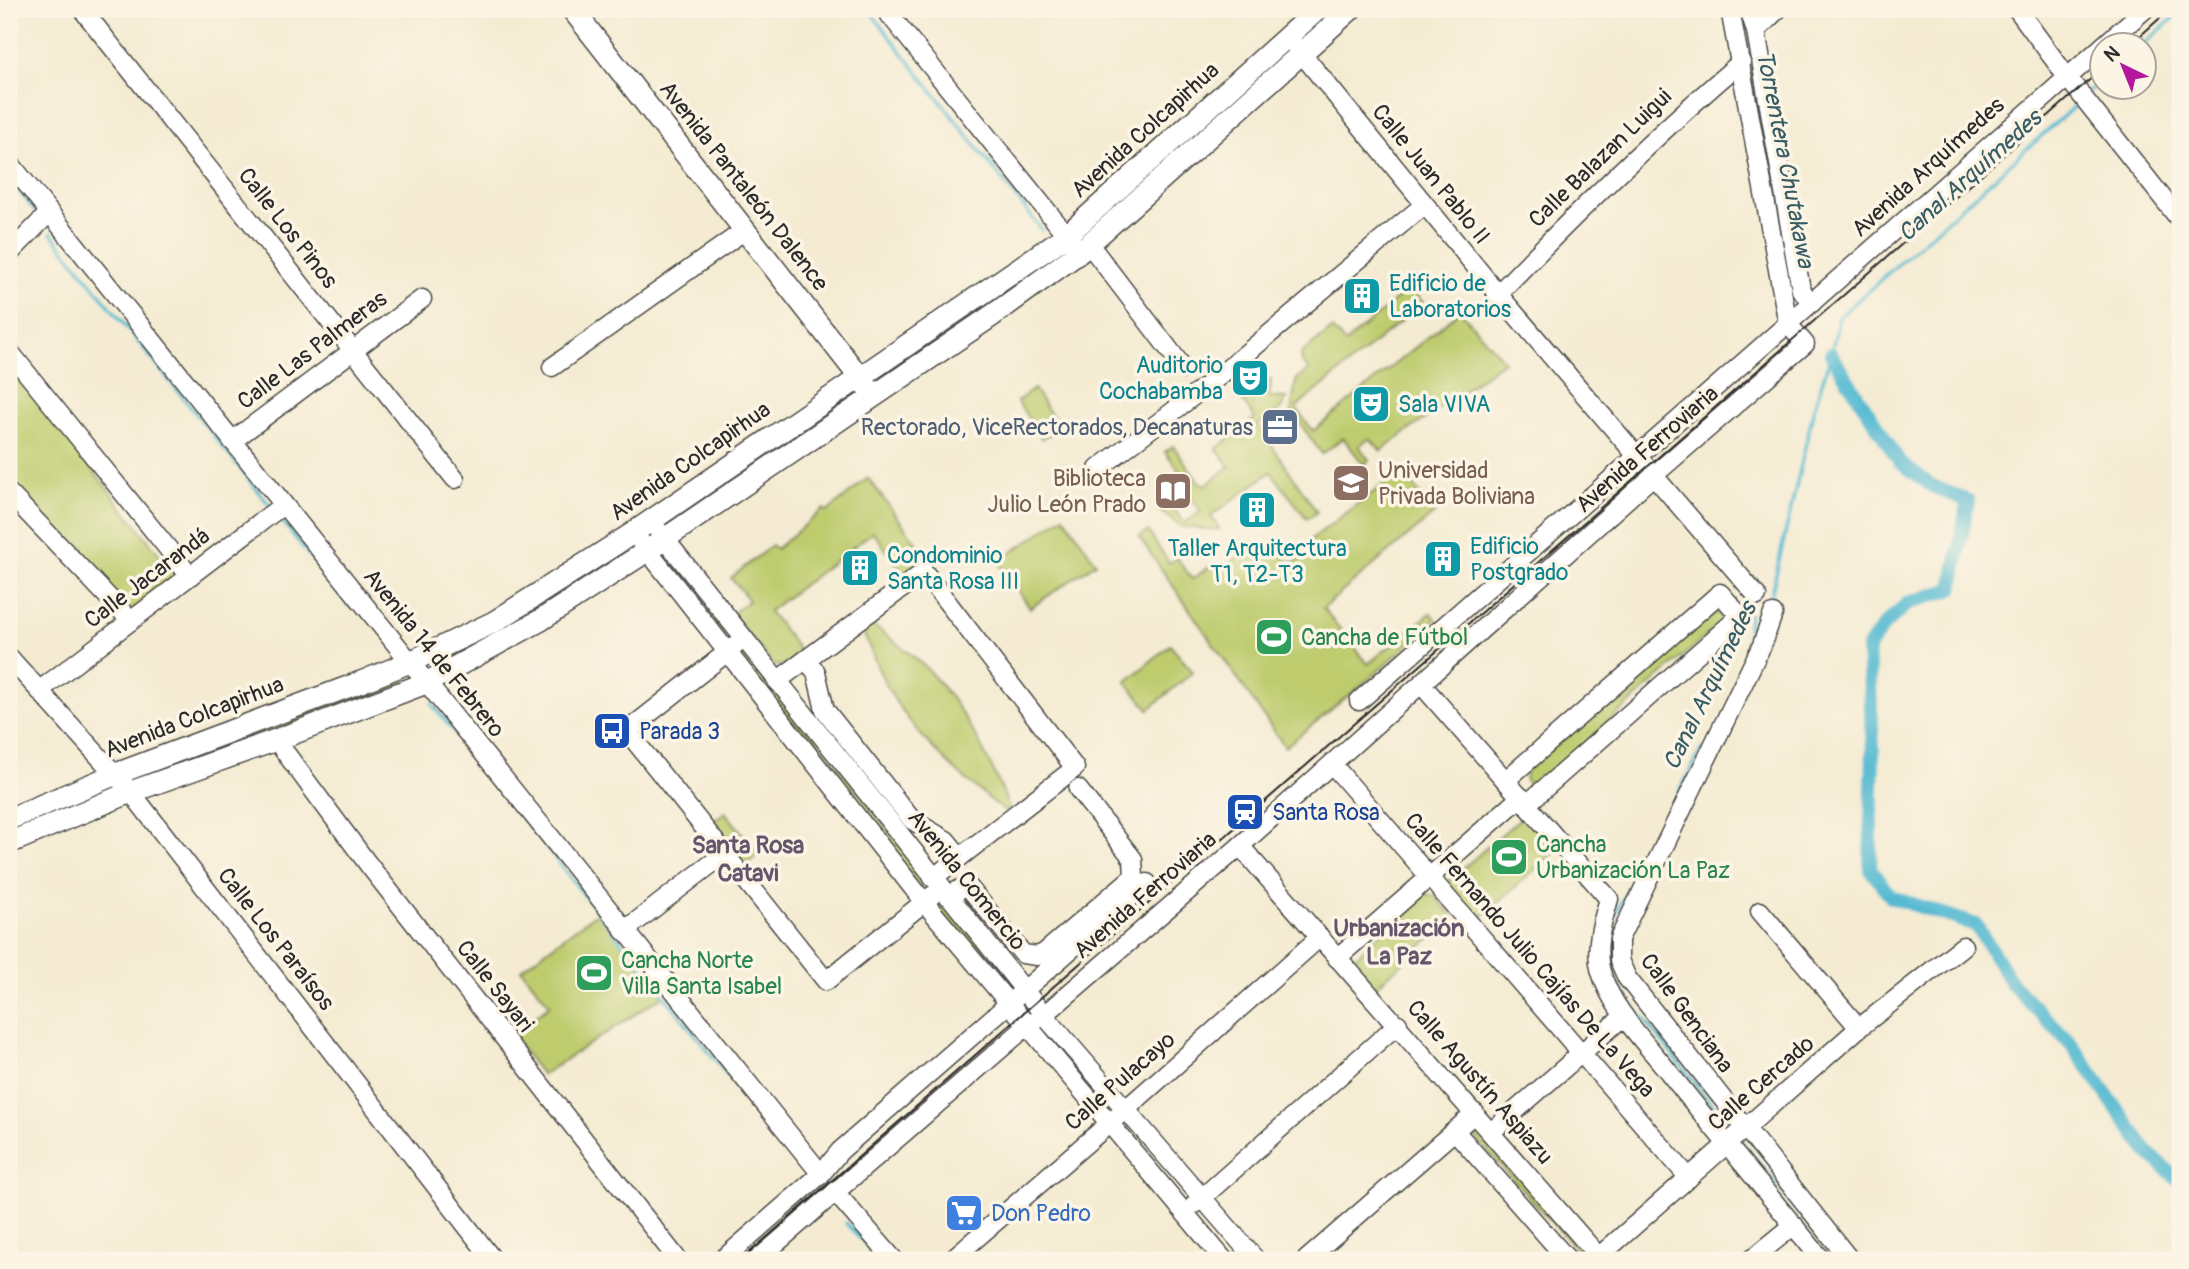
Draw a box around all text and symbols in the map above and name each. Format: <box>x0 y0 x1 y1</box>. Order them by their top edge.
north arrow <box>2088 32 2158 102</box>
text: N <box>2099 41 2125 67</box>
water label: Torrentera Chutakawa <box>1750 48 1821 272</box>
street label: Avenida Colcapirhua <box>1065 56 1225 204</box>
street label: Avenida Pantaleón Dalence <box>653 75 835 297</box>
street label: Calle Balazan Luigui <box>1522 82 1678 234</box>
street label: Avenida Arquímedes <box>1846 91 2010 243</box>
street label: Calle Juan Pablo II <box>1366 98 1496 250</box>
water label: Canal Arquímedes <box>1892 103 2049 248</box>
street label: Calle Los Pinos <box>232 162 344 294</box>
place label: Edificio de Laboratorios <box>1389 269 1511 324</box>
building icon: Edificio de Laboratorios <box>1341 275 1383 317</box>
street label: Calle Las Palmeras <box>231 284 393 416</box>
place label: Auditorio Cochabamba <box>1099 351 1223 406</box>
theatre icon: Auditorio Cochabamba <box>1229 357 1271 399</box>
street label: Avenida Ferroviaria <box>1570 379 1724 519</box>
theatre icon: Sala VIVA <box>1350 383 1392 425</box>
place label: Sala VIVA <box>1398 390 1491 419</box>
street label: Avenida Colcapirhua <box>604 395 776 527</box>
office icon: Rectorado, ViceRectorados, Decanaturas <box>1259 406 1301 448</box>
place label: Rectorado, ViceRectorados, Decanaturas <box>861 413 1253 442</box>
place label: Universidad Privada Boliviana <box>1378 456 1535 511</box>
school or university icon: Universidad Privada Boliviana <box>1330 462 1372 504</box>
place label: Biblioteca Julio León Prado <box>987 464 1146 519</box>
library icon: Biblioteca Julio León Prado <box>1152 470 1194 512</box>
building icon: Taller Arquitectura T1, T2-T3 <box>1236 489 1278 531</box>
street label: Calle Jacarandá <box>79 521 215 635</box>
place label: Edificio Postgrado <box>1470 532 1568 587</box>
place label: Taller Arquitectura T1, T2-T3 <box>1167 534 1347 589</box>
building icon: Edificio Postgrado <box>1422 538 1464 580</box>
place label: Condominio Santa Rosa III <box>887 541 1019 596</box>
building icon: Condominio Santa Rosa III <box>839 547 881 589</box>
street label: Avenida 14 de Febrero <box>357 563 511 743</box>
water label: Canal Arquímedes <box>1657 595 1764 775</box>
sports icon: Cancha de Fútbol <box>1253 616 1295 658</box>
place label: Cancha de Fútbol <box>1301 623 1468 652</box>
street label: Avenida Colcapirhua <box>100 670 288 764</box>
bus stop icon: Parada 3 <box>591 710 633 752</box>
place label: Parada 3 <box>639 717 720 746</box>
station icon: Santa Rosa <box>1224 791 1266 833</box>
place label: Santa Rosa <box>1272 798 1380 827</box>
street label: Avenida Comercio <box>901 804 1033 956</box>
street label: Calle Fernando Julio Cajías De La Vega <box>1398 807 1662 1103</box>
street label: Avenida Ferroviaria <box>1068 825 1222 965</box>
place label: Cancha Urbanización La Paz <box>1536 830 1730 885</box>
district label: Santa Rosa Catavi <box>692 831 804 888</box>
sports icon: Cancha Urbanización La Paz <box>1488 836 1530 878</box>
street label: Calle Los Paraísos <box>211 862 341 1016</box>
district label: Urbanización La Paz <box>1333 914 1465 971</box>
street label: Calle Sayari <box>450 934 540 1038</box>
place label: Cancha Norte Villa Santa Isabel <box>621 946 782 1001</box>
street label: Calle Genciana <box>1634 948 1740 1078</box>
sports icon: Cancha Norte Villa Santa Isabel <box>573 952 615 994</box>
street label: Calle Agustín Aspiazu <box>1401 994 1559 1170</box>
street label: Calle Pulacayo <box>1059 1025 1181 1137</box>
street label: Calle Cercado <box>1702 1029 1820 1137</box>
supermarket icon: Don Pedro <box>943 1192 985 1234</box>
place label: Don Pedro <box>991 1199 1091 1228</box>

